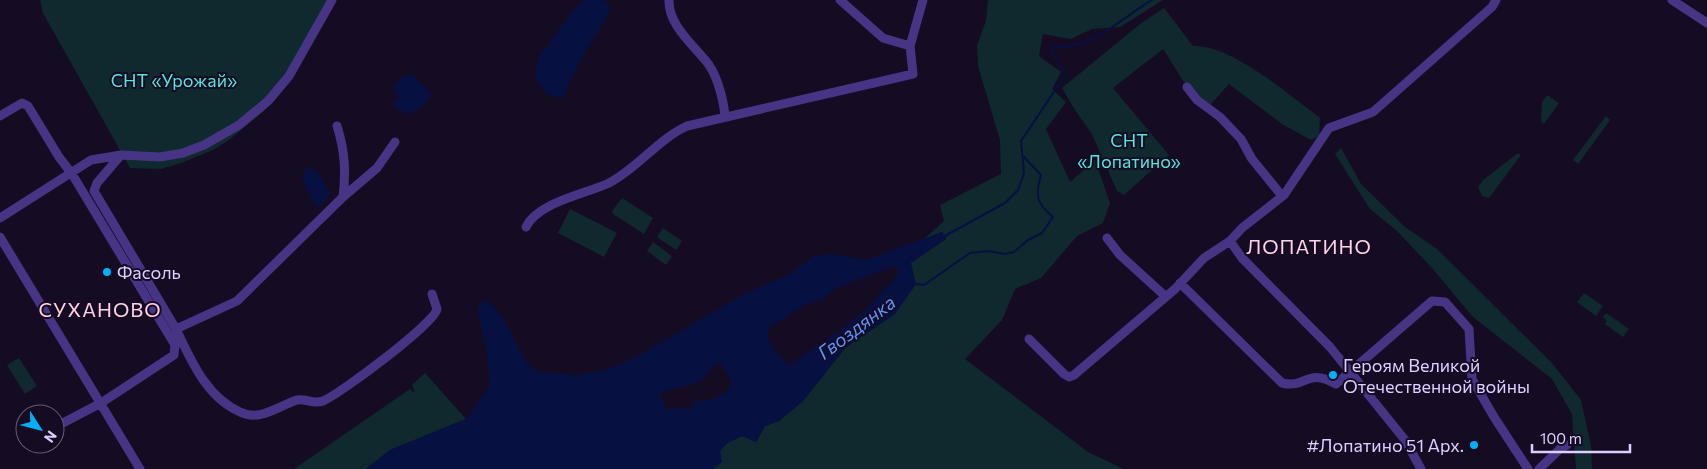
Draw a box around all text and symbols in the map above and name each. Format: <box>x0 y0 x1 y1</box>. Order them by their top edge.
park label: СНТ «Урожай» <box>111 69 237 91</box>
park label: СНТ «Лопатино» <box>1077 129 1181 172</box>
district label: ЛОПАТИНО <box>1246 234 1372 258</box>
place label: Фасоль <box>117 261 181 283</box>
marker: Фасоль <box>101 266 113 278</box>
water label: Гвоздянка <box>812 290 900 364</box>
district label: СУХАНОВО <box>38 297 162 321</box>
place label: Героям Великой Отечественной войны <box>1343 354 1530 397</box>
marker: Героям Великой Отечественной войны <box>1327 369 1339 381</box>
north arrow <box>15 404 65 454</box>
scale bar <box>1532 422 1630 454</box>
text: N <box>41 428 61 446</box>
text: 100 m <box>1540 429 1582 447</box>
place label: #Лопатино 51 Арх. <box>1307 434 1464 456</box>
marker: #Лопатино 51 Арх. <box>1468 439 1480 451</box>

